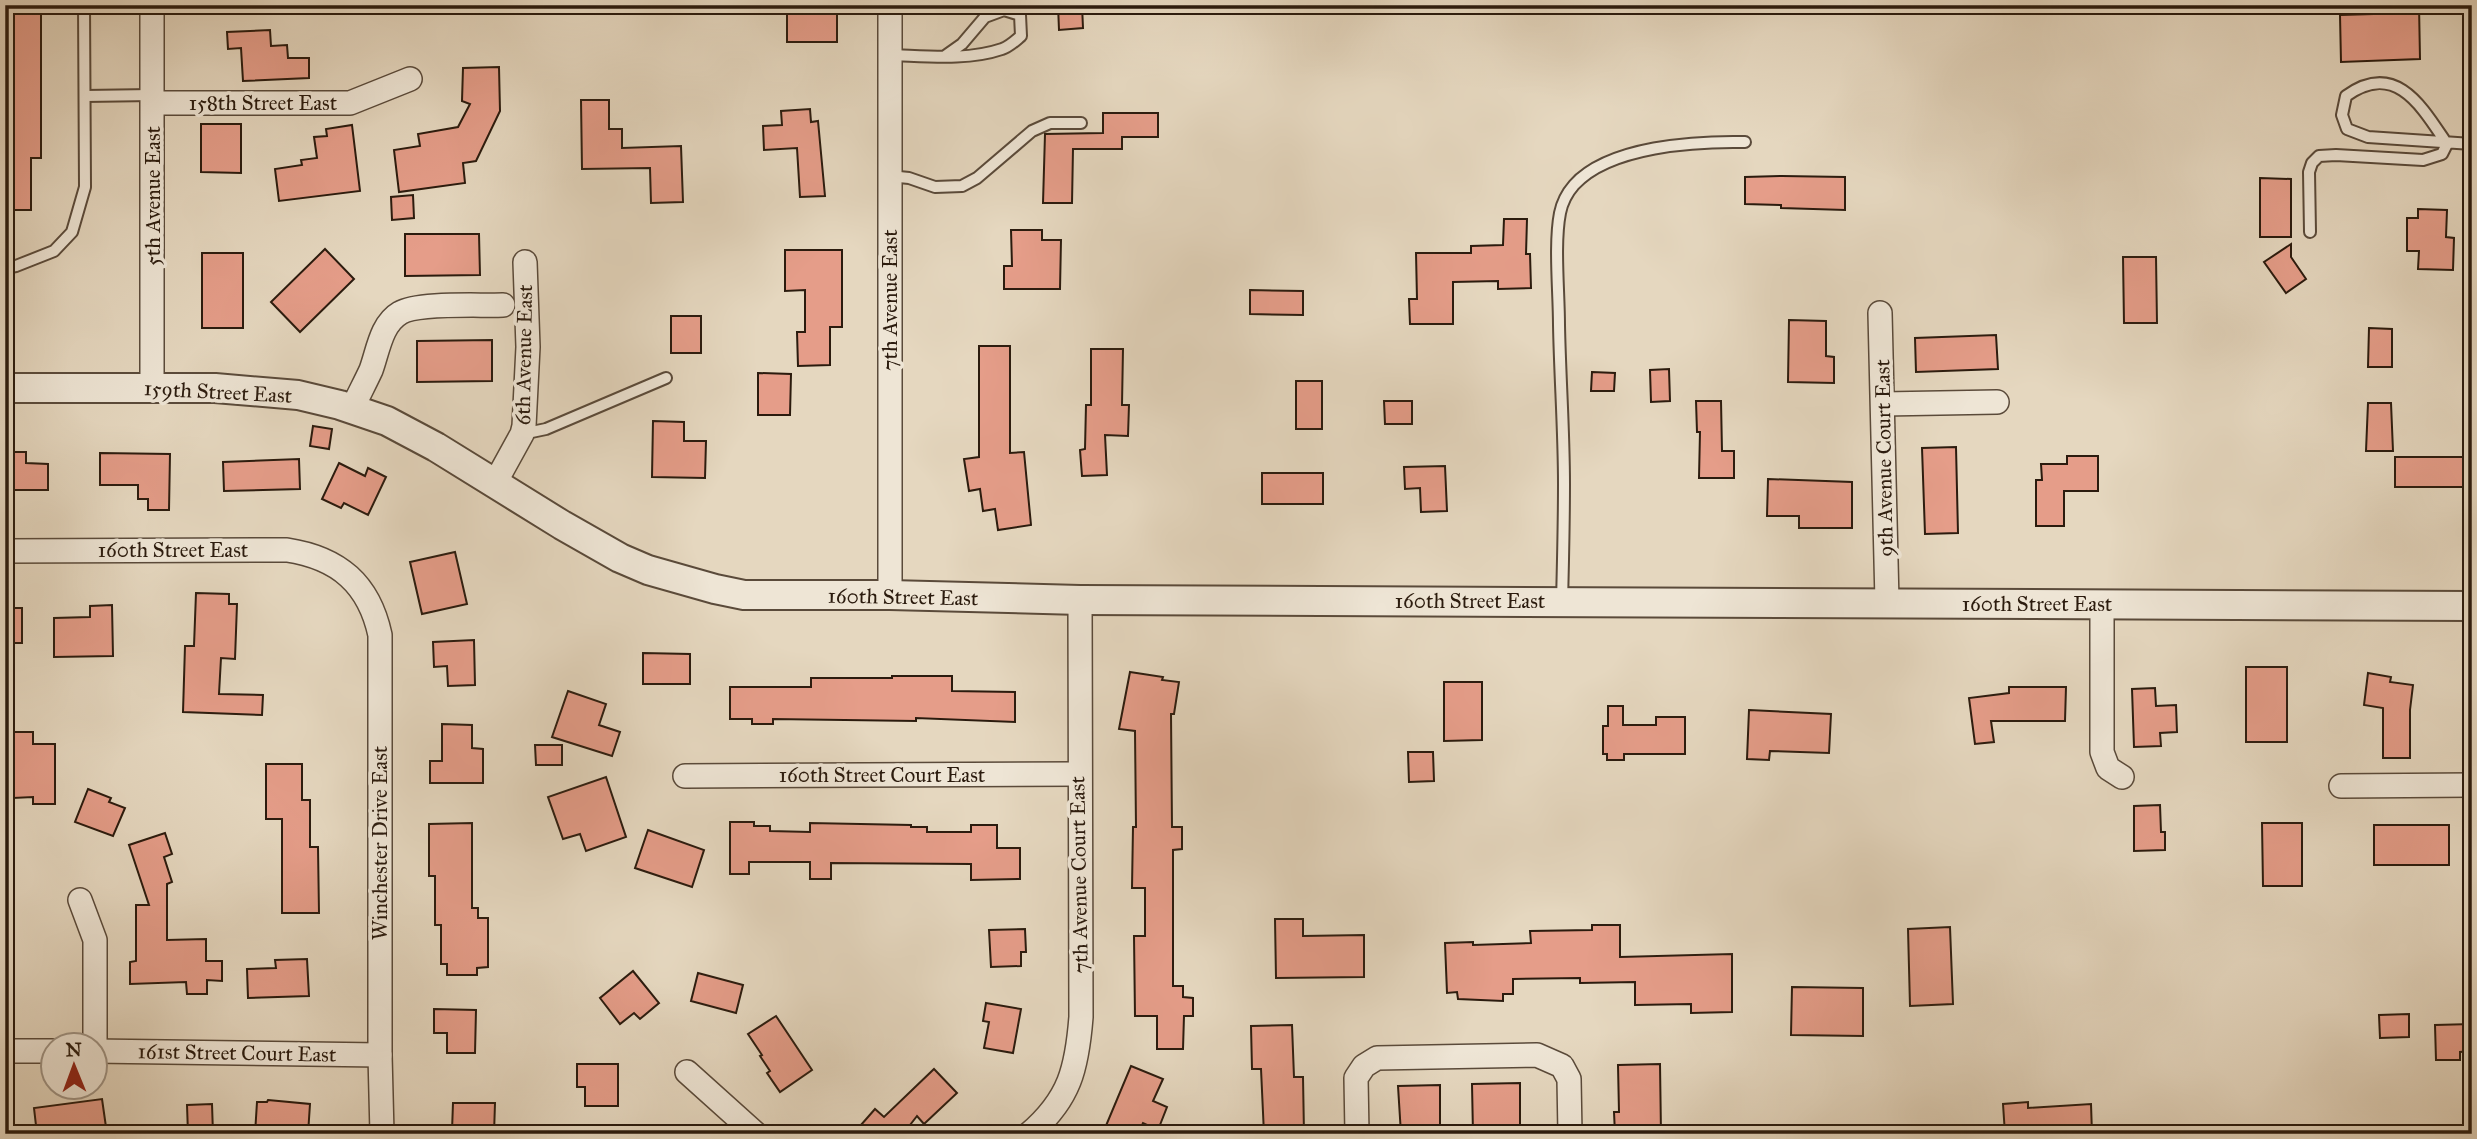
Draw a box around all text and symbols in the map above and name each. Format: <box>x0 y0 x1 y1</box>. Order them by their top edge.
street label: 158th Street East <box>189 90 338 116</box>
street label: 5th Avenue East <box>140 125 166 266</box>
street label: 7th Avenue East <box>877 229 903 371</box>
street label: 6th Avenue East <box>510 284 538 426</box>
street label: 9th Avenue Court East <box>1869 358 1899 557</box>
street label: 159th Street East <box>143 375 293 409</box>
street label: 160th Street East <box>98 537 249 563</box>
street label: 160th Street East <box>828 583 979 611</box>
street label: 160th Street East <box>1395 588 1546 614</box>
street label: 160th Street East <box>1962 591 2113 617</box>
street label: Winchester Drive East <box>367 745 393 940</box>
street label: 160th Street Court East <box>779 762 986 788</box>
street label: 7th Avenue Court East <box>1064 775 1094 974</box>
north arrow <box>38 1030 108 1100</box>
text: N <box>65 1038 82 1061</box>
street label: 161st Street Court East <box>137 1038 337 1068</box>

